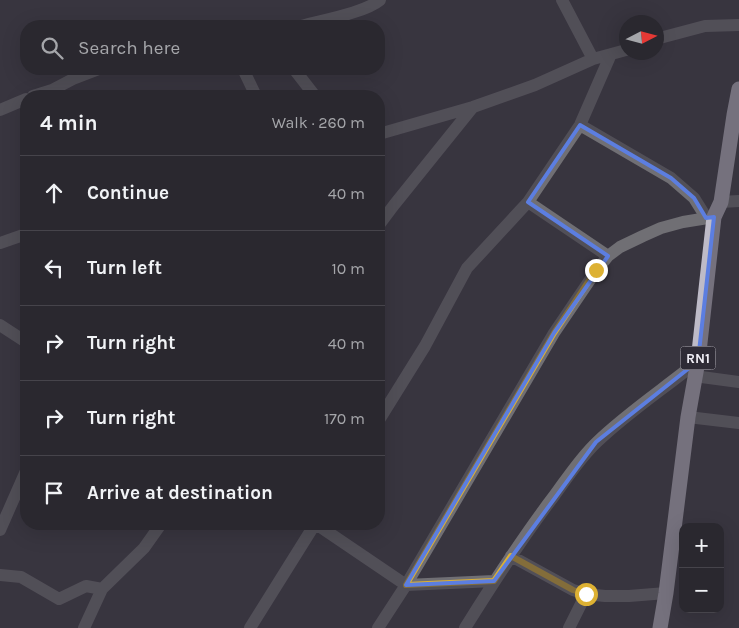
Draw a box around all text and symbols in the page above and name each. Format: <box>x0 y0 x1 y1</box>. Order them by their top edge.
north arrow <box>619 15 664 60</box>
search box <box>20 20 385 75</box>
icon: search <box>38 34 66 62</box>
text: Search here <box>78 37 180 59</box>
text: 4 min <box>40 111 98 135</box>
text: Walk · 260 m <box>272 113 365 132</box>
icon: ahead <box>40 179 68 207</box>
text: Continue <box>87 182 169 204</box>
text: 40 m <box>328 184 365 203</box>
icon: left <box>40 254 68 282</box>
text: Turn left <box>87 257 162 279</box>
text: 10 m <box>331 259 365 278</box>
route end <box>585 259 608 282</box>
icon: right <box>40 329 68 357</box>
text: Turn right <box>87 332 176 354</box>
text: 40 m <box>328 334 365 353</box>
road number: RN1 <box>680 346 716 369</box>
icon: right <box>40 404 68 432</box>
text: Turn right <box>87 407 176 429</box>
text: 170 m <box>324 409 365 428</box>
icon: arrive <box>40 479 68 507</box>
text: Arrive at destination <box>87 482 273 504</box>
map controls <box>679 523 724 613</box>
button: + <box>679 523 724 568</box>
button: − <box>679 568 724 613</box>
route start <box>575 583 598 606</box>

